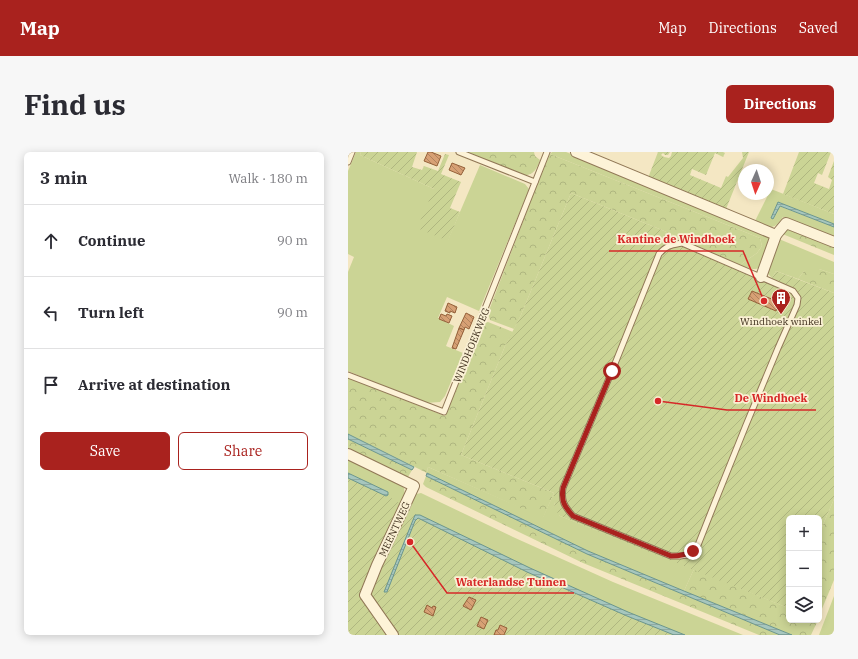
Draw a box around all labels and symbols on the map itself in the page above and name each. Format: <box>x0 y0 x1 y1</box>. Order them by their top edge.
north arrow <box>738 164 774 200</box>
callout: Kantine de Windhoek <box>609 228 743 251</box>
text: Kantine de Windhoek <box>617 232 735 246</box>
building icon: Windhoek winkel <box>770 287 792 315</box>
street label: WINDHOEKWEG <box>450 306 492 385</box>
place label: Windhoek winkel <box>740 315 822 328</box>
route start <box>603 362 621 380</box>
callout: De Windhoek <box>727 387 816 410</box>
text: De Windhoek <box>735 391 808 405</box>
street label: MEENTWEG <box>376 500 413 559</box>
route end <box>684 542 702 560</box>
callout: Waterlandse Tuinen <box>447 570 574 593</box>
text: Waterlandse Tuinen <box>456 575 566 589</box>

